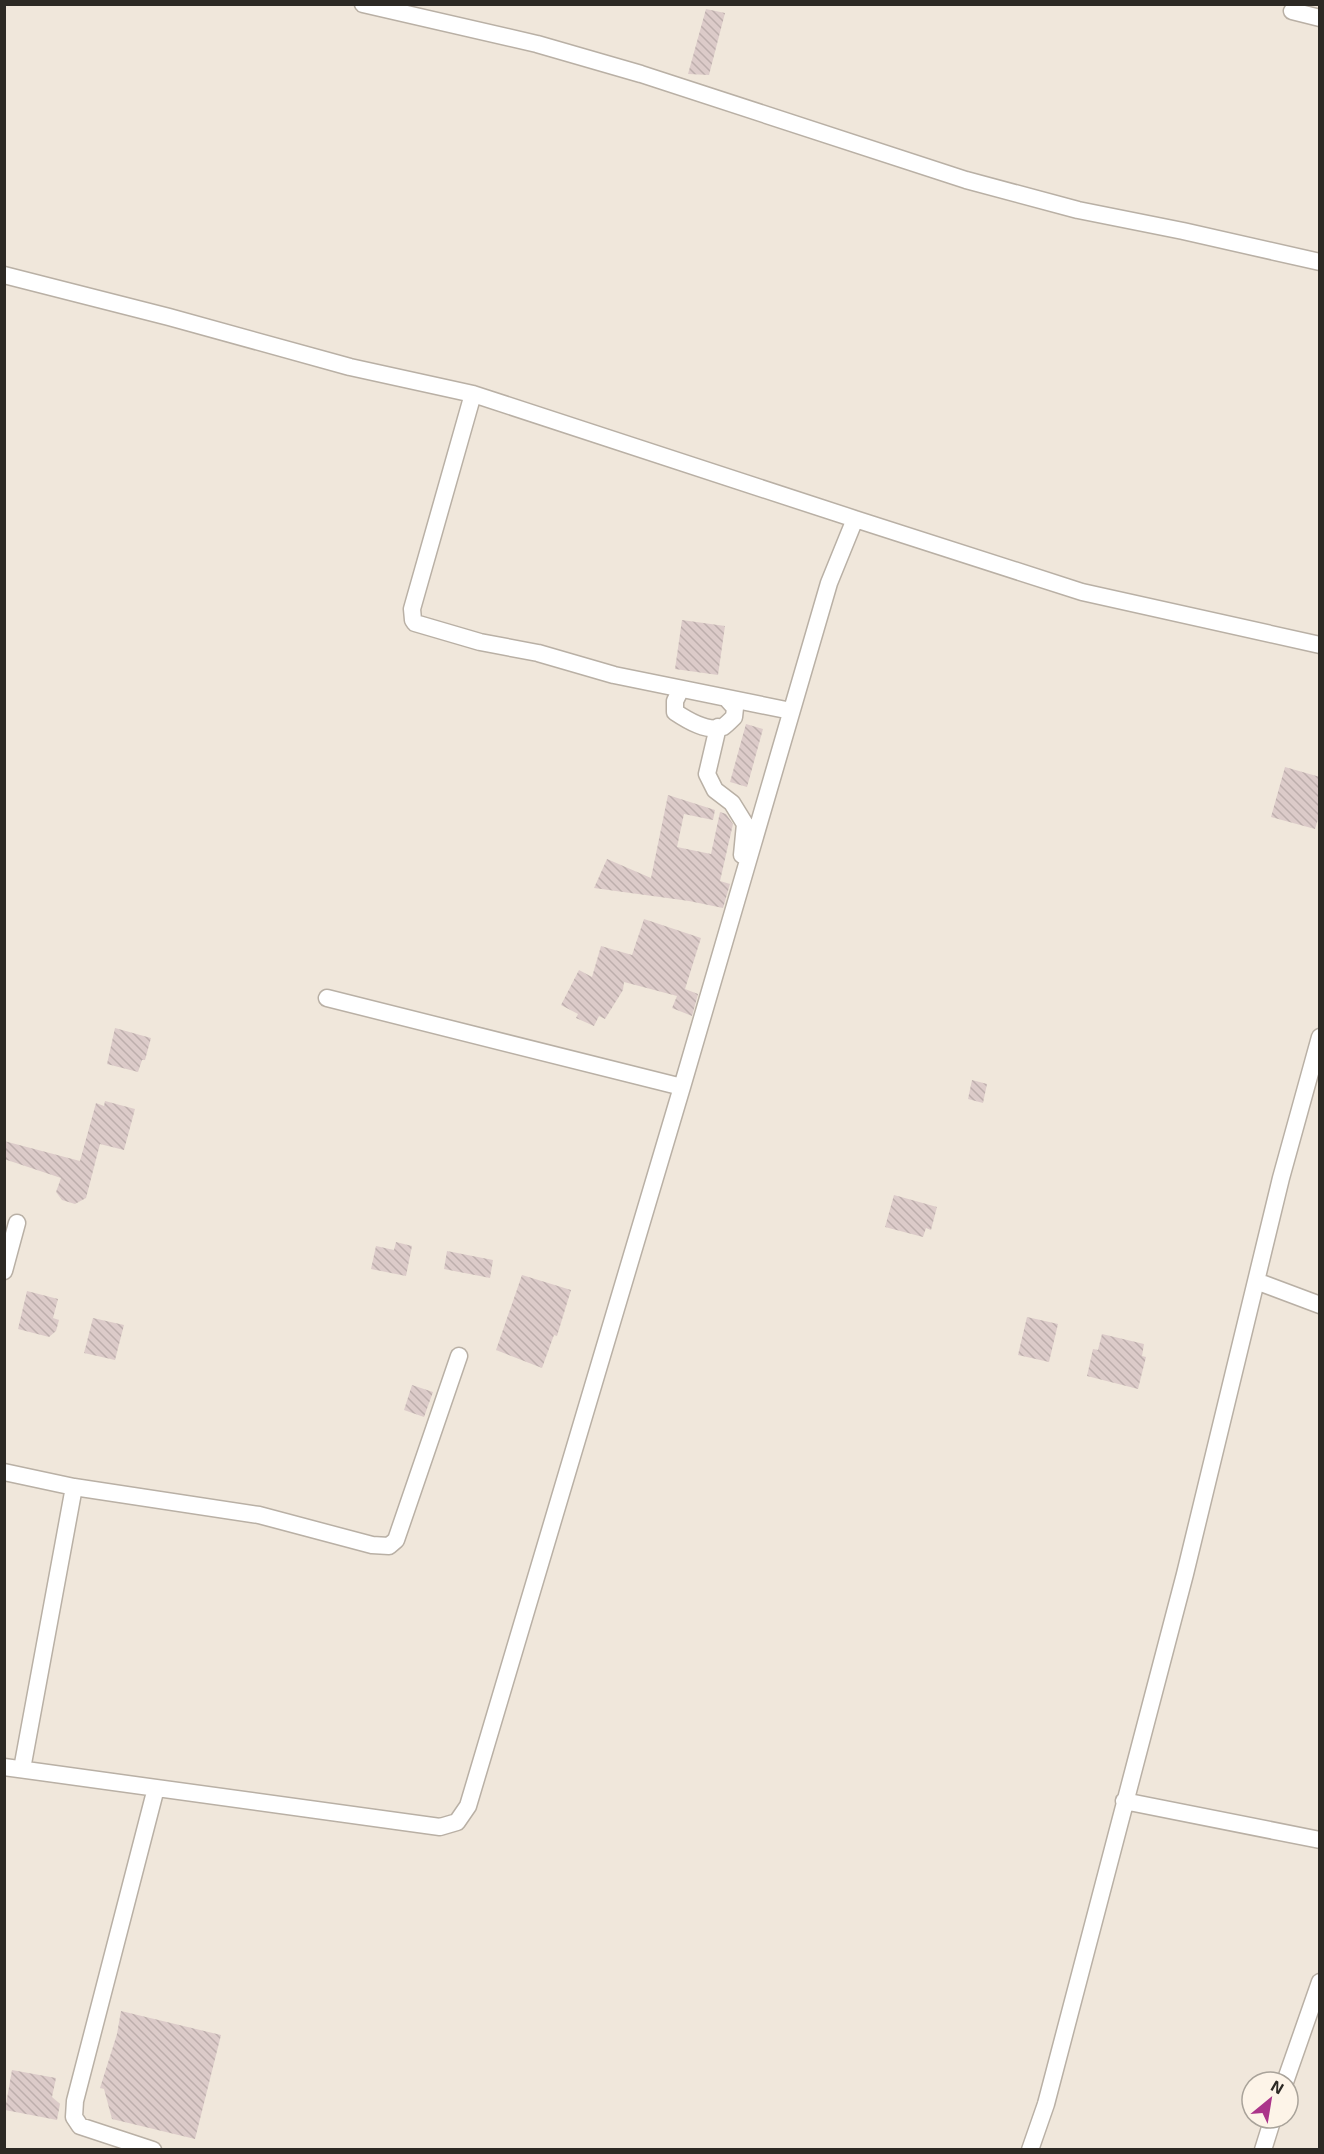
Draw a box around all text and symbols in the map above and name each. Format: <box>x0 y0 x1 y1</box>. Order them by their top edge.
north arrow <box>1240 2070 1300 2130</box>
text: N <box>1268 2075 1288 2098</box>

